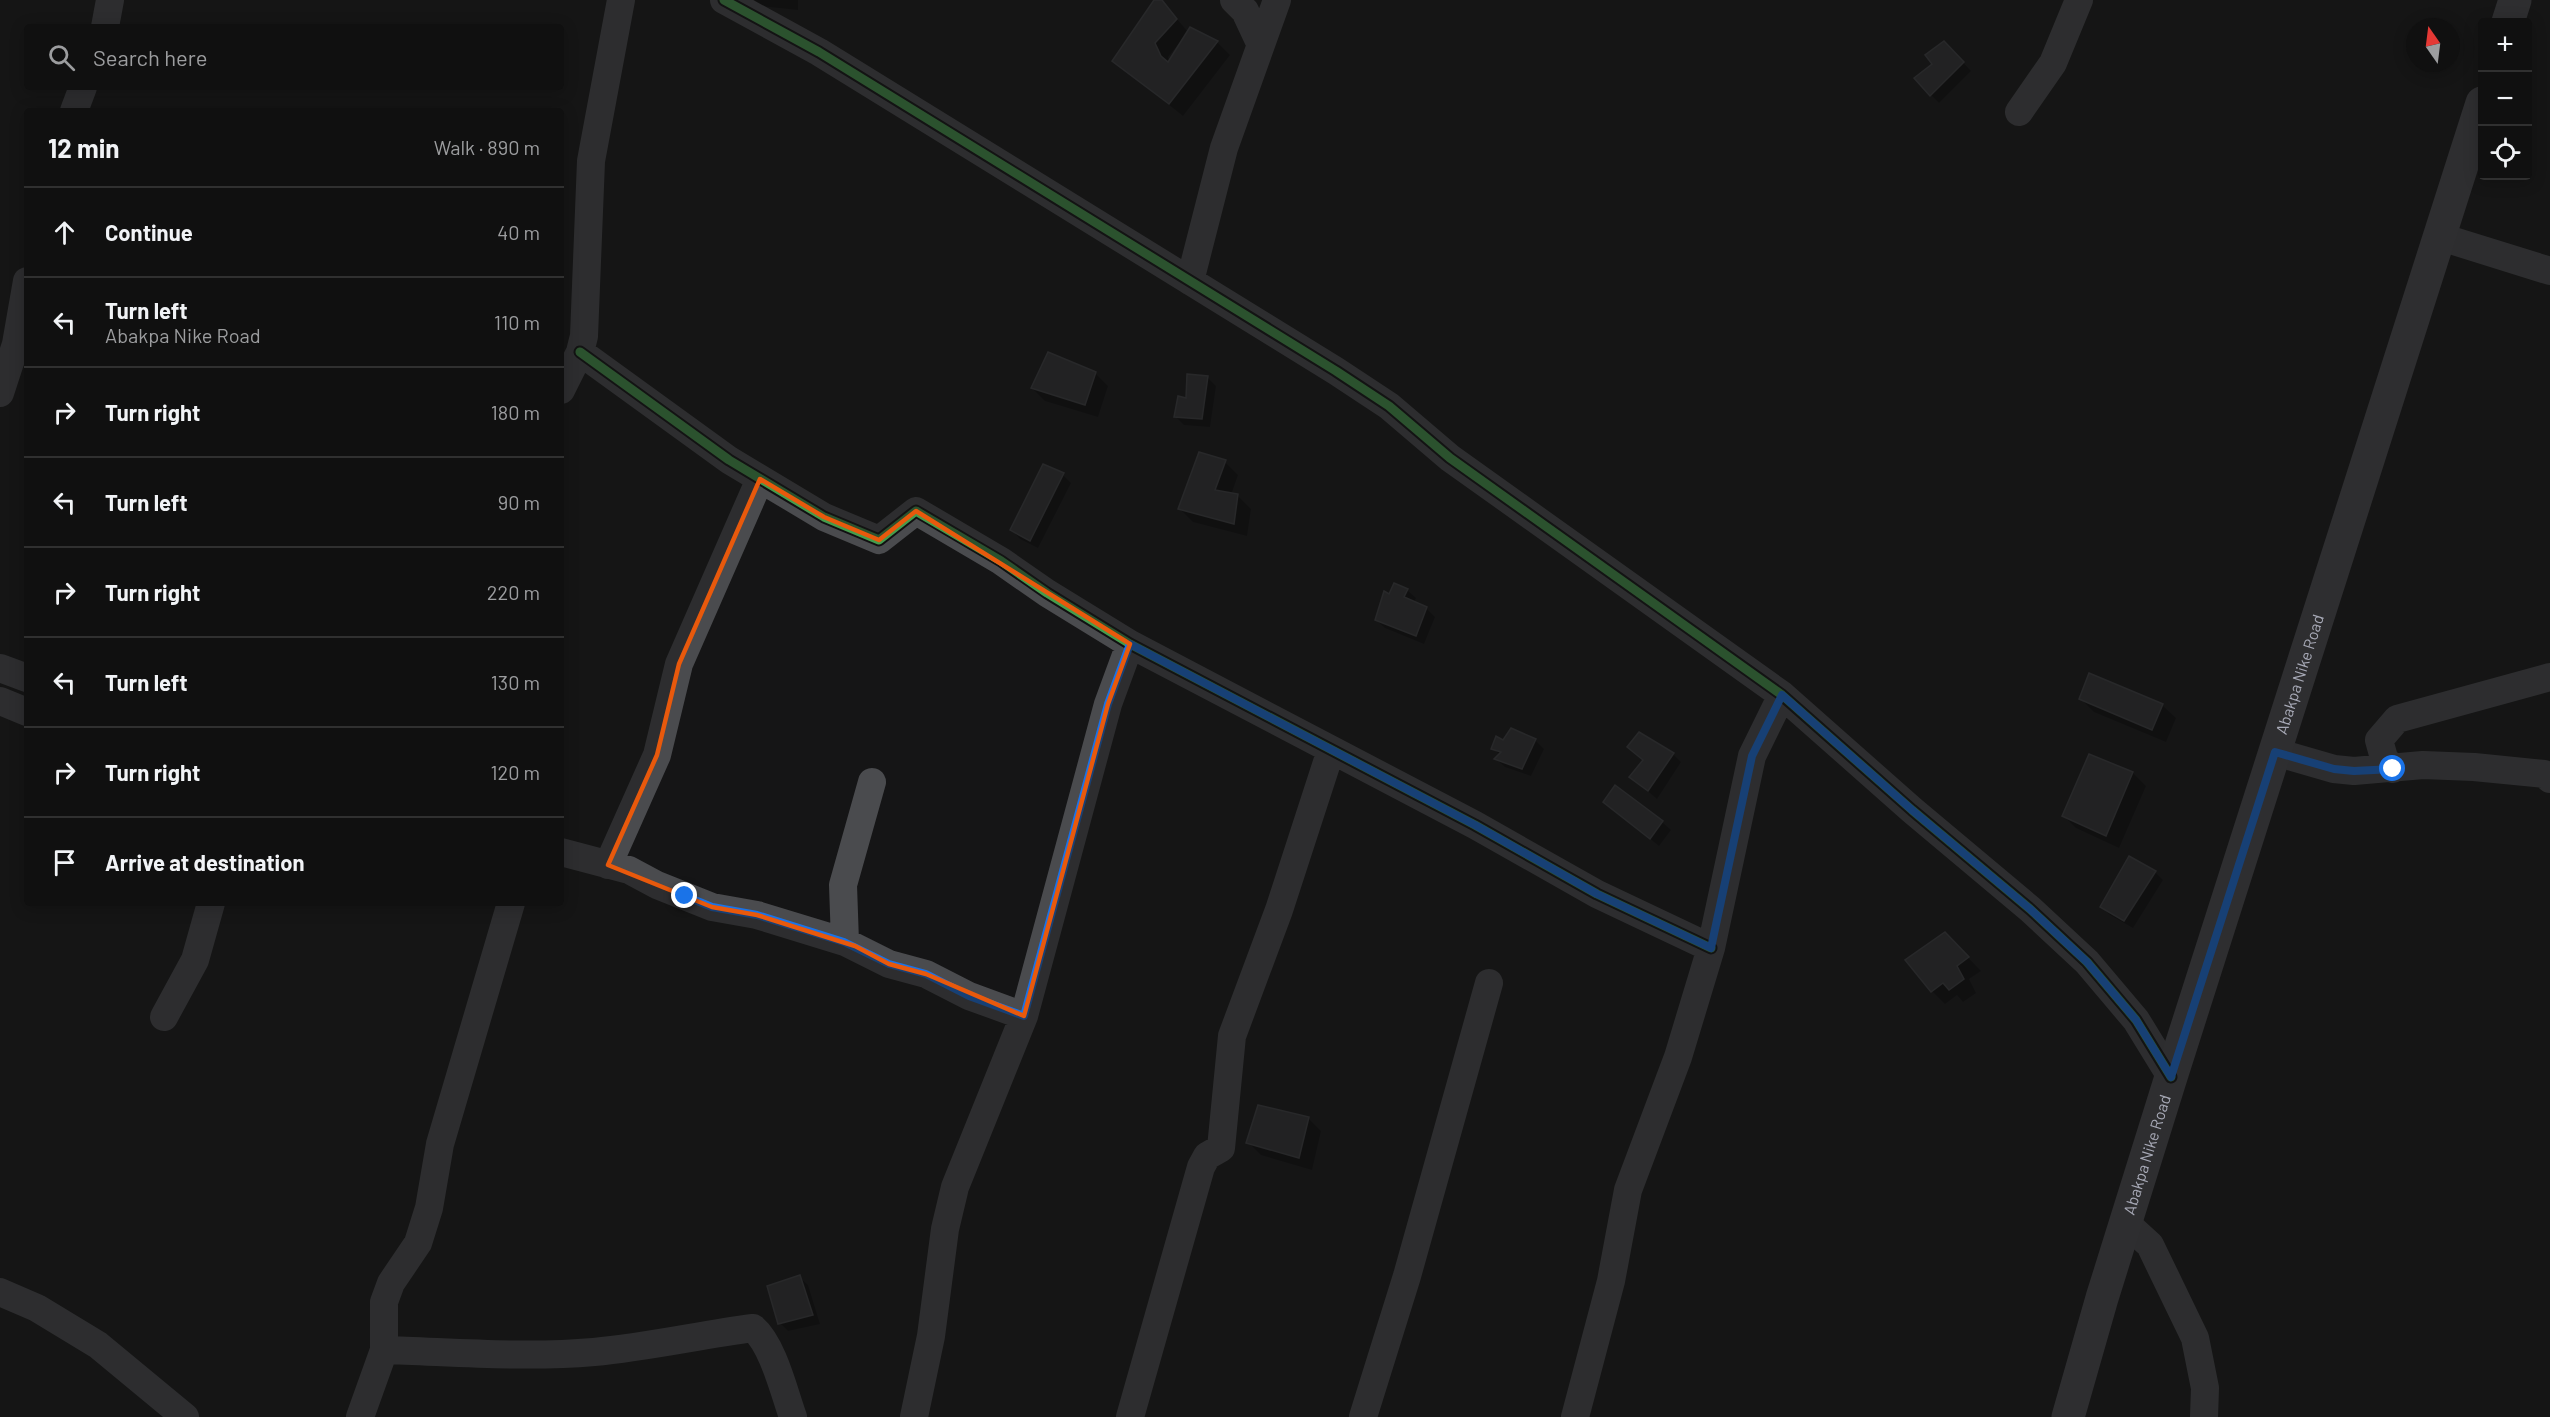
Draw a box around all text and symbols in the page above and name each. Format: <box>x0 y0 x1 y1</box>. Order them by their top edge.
north arrow <box>2406 18 2460 72</box>
map controls <box>2478 18 2532 180</box>
button: + <box>2478 18 2532 72</box>
search box <box>24 24 564 90</box>
icon: search <box>45 41 78 74</box>
text: Search here <box>93 44 207 70</box>
button: − <box>2478 72 2532 126</box>
button: locate <box>2478 126 2532 180</box>
text: 12 min <box>48 132 120 163</box>
text: Walk · 890 m <box>434 135 540 159</box>
icon: ahead <box>48 216 81 249</box>
text: Continue <box>105 219 193 245</box>
text: 40 m <box>497 220 540 244</box>
text: Turn left <box>105 297 188 323</box>
icon: left <box>48 306 81 339</box>
text: 110 m <box>494 310 540 334</box>
text: Abakpa Nike Road <box>105 323 261 347</box>
icon: right <box>48 396 81 429</box>
text: Turn right <box>105 399 200 425</box>
text: 180 m <box>491 400 540 424</box>
icon: left <box>48 486 81 519</box>
text: Turn left <box>105 489 188 515</box>
text: 90 m <box>498 490 540 514</box>
icon: right <box>48 576 81 609</box>
text: Turn right <box>105 579 200 605</box>
text: 220 m <box>487 580 540 604</box>
street label: Abakpa Nike Road <box>2271 612 2327 736</box>
icon: left <box>48 666 81 699</box>
text: Turn left <box>105 669 188 695</box>
text: 130 m <box>491 670 540 694</box>
route start <box>2379 755 2405 781</box>
icon: right <box>48 756 81 789</box>
text: Turn right <box>105 759 200 785</box>
text: 120 m <box>490 760 540 784</box>
icon: arrive <box>48 846 81 879</box>
text: Arrive at destination <box>105 849 304 875</box>
route end <box>671 882 697 908</box>
street label: Abakpa Nike Road <box>2119 1092 2174 1217</box>

